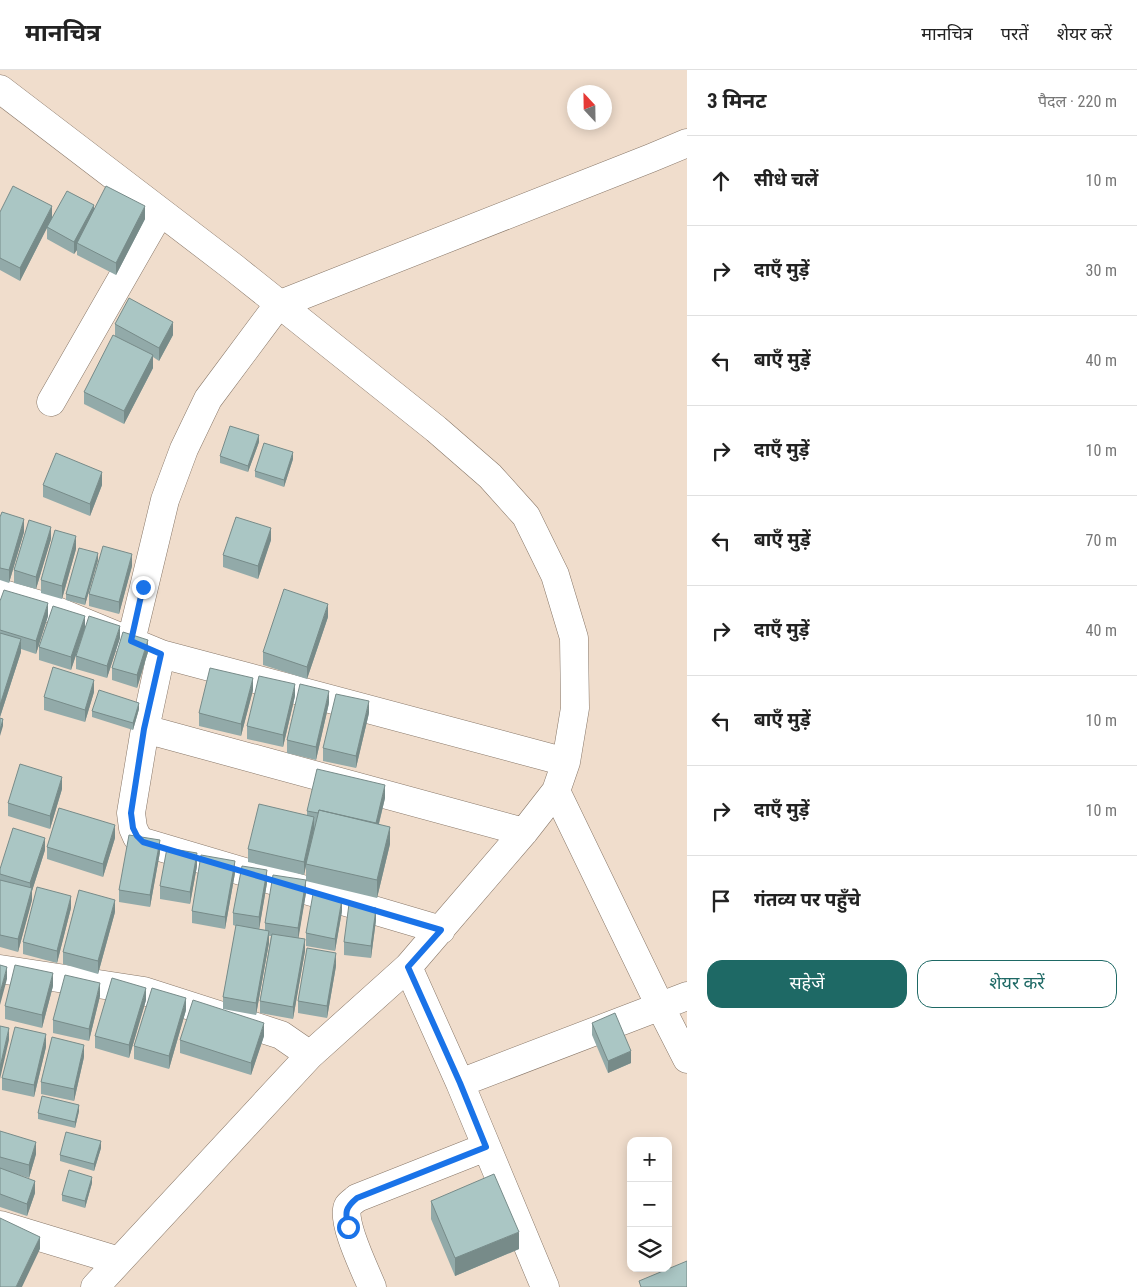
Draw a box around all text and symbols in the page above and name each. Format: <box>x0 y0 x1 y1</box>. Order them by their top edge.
text: मानचित्र <box>25 19 101 47</box>
text: मानचित्र <box>921 23 973 44</box>
text: परतें <box>1001 23 1029 44</box>
text: शेयर करें <box>1057 23 1112 44</box>
north arrow <box>567 85 612 130</box>
text: 3 मिनट <box>707 89 767 113</box>
text: पैदल · 220 m <box>1038 92 1117 111</box>
icon: ahead <box>707 167 735 195</box>
text: सीधे चलें <box>754 168 818 191</box>
text: 10 m <box>1085 171 1117 190</box>
icon: right <box>707 257 735 285</box>
text: दाएँ मुड़ें <box>754 258 809 281</box>
text: 30 m <box>1085 261 1117 280</box>
icon: left <box>707 347 735 375</box>
text: बाएँ मुड़ें <box>754 348 810 371</box>
text: 40 m <box>1085 351 1117 370</box>
icon: right <box>707 437 735 465</box>
text: दाएँ मुड़ें <box>754 438 809 461</box>
text: 10 m <box>1085 441 1117 460</box>
icon: left <box>707 527 735 555</box>
text: बाएँ मुड़ें <box>754 528 810 551</box>
text: 70 m <box>1085 531 1117 550</box>
route end <box>132 576 155 599</box>
icon: right <box>707 617 735 645</box>
text: दाएँ मुड़ें <box>754 618 809 641</box>
text: 40 m <box>1085 621 1117 640</box>
icon: left <box>707 707 735 735</box>
text: बाएँ मुड़ें <box>754 708 810 731</box>
text: 10 m <box>1085 711 1117 730</box>
icon: right <box>707 797 735 825</box>
text: दाएँ मुड़ें <box>754 798 809 821</box>
text: 10 m <box>1085 801 1117 820</box>
icon: arrive <box>707 887 735 915</box>
text: गंतव्य पर पहुँचे <box>754 888 860 911</box>
button: सहेजें <box>707 960 907 1008</box>
button: शेयर करें <box>917 960 1117 1008</box>
map controls <box>627 1137 672 1272</box>
button: + <box>627 1137 672 1182</box>
button: − <box>627 1182 672 1227</box>
route start <box>337 1216 360 1239</box>
button: layers <box>627 1227 672 1272</box>

